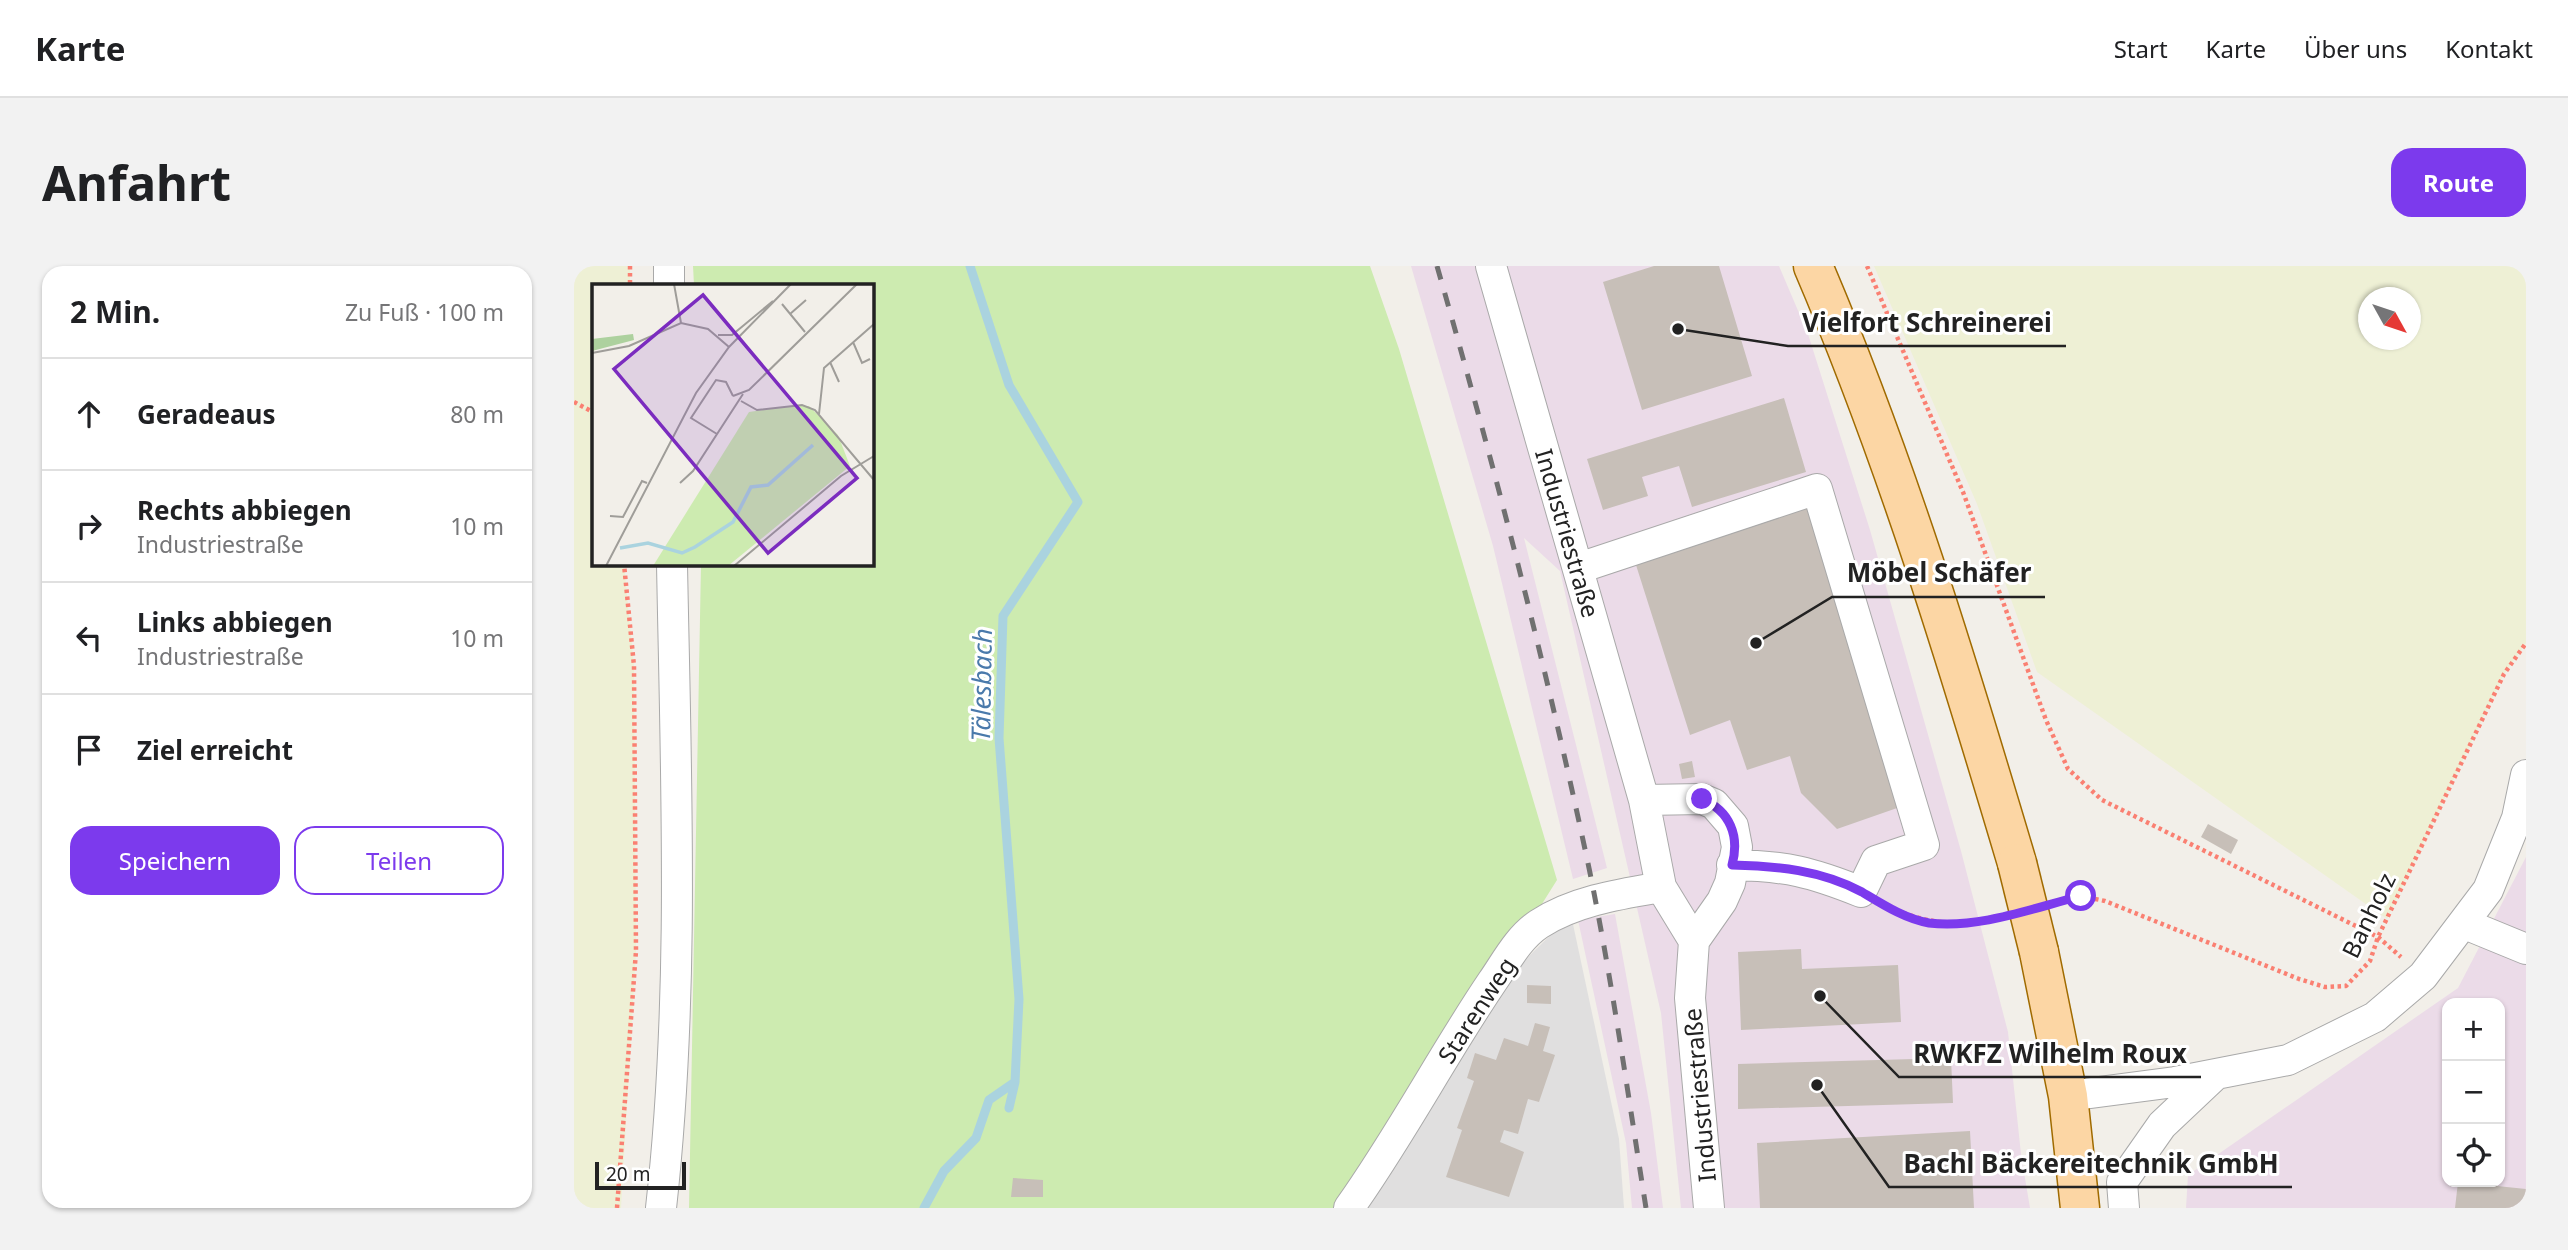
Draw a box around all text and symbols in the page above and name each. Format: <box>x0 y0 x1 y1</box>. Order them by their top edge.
text: Karte <box>35 26 125 71</box>
text: Start <box>2114 32 2168 65</box>
text: Karte <box>2206 32 2266 65</box>
text: Über uns <box>2304 32 2407 65</box>
text: Kontakt <box>2445 32 2533 65</box>
button: Route <box>2391 148 2526 217</box>
text: Anfahrt <box>42 149 231 215</box>
inset map <box>592 284 873 565</box>
north arrow <box>2358 287 2421 350</box>
text: 2 Min. <box>70 291 160 332</box>
text: Zu Fuß · 100 m <box>345 296 504 328</box>
callout: Vielfort Schreinerei <box>1788 299 2066 346</box>
text: Vielfort Schreinerei <box>1802 304 2052 340</box>
icon: ahead <box>70 395 108 433</box>
text: Geradeaus <box>137 396 276 432</box>
text: 80 m <box>450 398 504 430</box>
street label: Industriestraße <box>1528 445 1608 621</box>
text: Rechts abbiegen <box>137 492 352 528</box>
icon: right <box>70 507 108 545</box>
text: 10 m <box>450 510 504 542</box>
text: Industriestraße <box>137 528 304 560</box>
callout: Möbel Schäfer <box>1832 550 2045 597</box>
text: Möbel Schäfer <box>1847 554 2032 590</box>
text: Links abbiegen <box>137 604 333 640</box>
icon: left <box>70 619 108 657</box>
text: 10 m <box>450 622 504 654</box>
water label: Tälesbach <box>962 628 1000 742</box>
text: Industriestraße <box>137 640 304 672</box>
icon: arrive <box>70 731 108 769</box>
text: Ziel erreicht <box>137 732 293 768</box>
route end <box>1686 783 1717 814</box>
button: Speichern <box>70 826 280 895</box>
button: Teilen <box>294 826 504 895</box>
street label: Banholz <box>2333 867 2403 963</box>
route start <box>2065 880 2096 911</box>
street label: Starenweg <box>1429 951 1523 1069</box>
map controls <box>2442 998 2505 1187</box>
button: + <box>2442 998 2505 1061</box>
street label: Industriestraße <box>1675 1007 1723 1183</box>
callout: RWKFZ Wilhelm Roux <box>1899 1030 2201 1077</box>
text: RWKFZ Wilhelm Roux <box>1913 1035 2187 1071</box>
button: − <box>2442 1061 2505 1124</box>
button: locate <box>2442 1124 2505 1187</box>
callout: Bachl Bäckereitechnik GmbH <box>1889 1140 2292 1187</box>
text: Bachl Bäckereitechnik GmbH <box>1903 1145 2279 1181</box>
scale bar <box>595 1159 686 1191</box>
text: 20 m <box>606 1161 650 1187</box>

